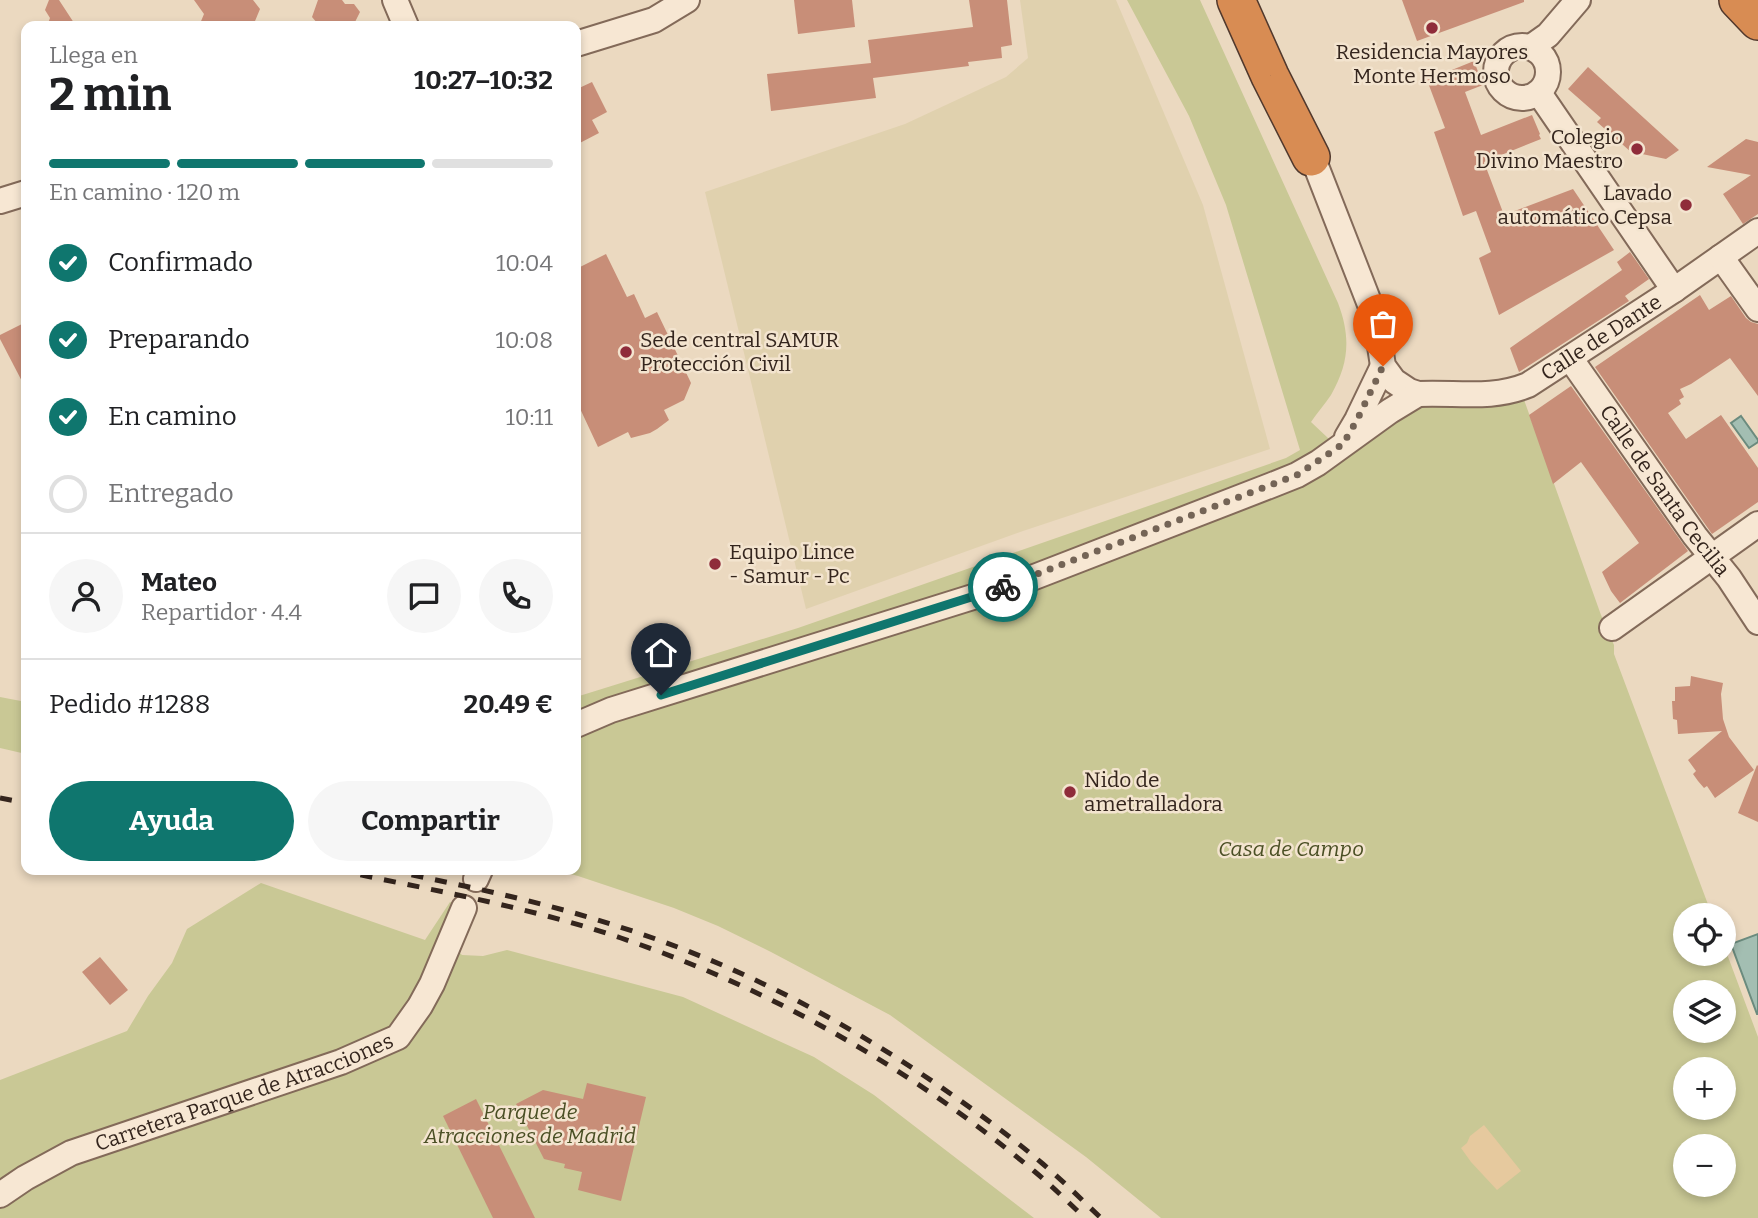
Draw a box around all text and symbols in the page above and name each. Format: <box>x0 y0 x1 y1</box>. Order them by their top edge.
marker: Residencia Mayores Monte Hermoso <box>1424 20 1440 36</box>
place label: Residencia Mayores Monte Hermoso <box>1336 39 1528 89</box>
text: Llega en <box>49 41 138 69</box>
text: 10:27–10:32 <box>414 65 553 96</box>
text: 2 min <box>49 67 171 122</box>
place label: Colegio Divino Maestro <box>1476 124 1623 174</box>
marker: Colegio Divino Maestro <box>1629 141 1645 157</box>
text: En camino · 120 m <box>49 178 240 206</box>
place label: Lavado automático Cepsa <box>1498 180 1673 230</box>
marker: Lavado automático Cepsa <box>1678 197 1694 213</box>
icon: check <box>49 244 87 282</box>
text: Confirmado <box>108 247 253 278</box>
text: 10:04 <box>496 249 553 277</box>
street label: Calle de Dante <box>1536 289 1666 386</box>
pin <box>1353 294 1413 366</box>
icon: bag <box>1364 305 1402 343</box>
icon: check <box>49 321 87 359</box>
text: Preparando <box>108 324 250 355</box>
text: 10:08 <box>496 326 553 354</box>
place label: Sede central SAMUR Protección Civil <box>640 327 839 377</box>
marker: Sede central SAMUR Protección Civil <box>618 344 634 360</box>
icon: check <box>49 398 87 436</box>
street label: Calle de Santa Cecilia <box>1594 400 1736 582</box>
text: En camino <box>108 401 237 432</box>
text: 10:11 <box>505 403 553 431</box>
text: Entregado <box>108 478 234 509</box>
place label: Equipo Lince - Samur - Pc <box>729 539 855 589</box>
courier <box>968 552 1038 622</box>
marker: Equipo Lince - Samur - Pc <box>707 556 723 572</box>
button: person <box>49 559 123 633</box>
button: chat <box>387 559 461 633</box>
button: phone <box>479 559 553 633</box>
text: Mateo <box>141 567 217 598</box>
icon: bike <box>984 568 1022 606</box>
text: Repartidor · 4.4 <box>141 598 302 626</box>
pin <box>631 623 691 695</box>
icon: home <box>642 634 680 672</box>
text: Pedido #1288 <box>49 689 210 720</box>
text: 20.49 € <box>464 689 553 720</box>
place label: Nido de ametralladora <box>1084 767 1223 817</box>
button: Ayuda <box>49 781 294 861</box>
button: Compartir <box>308 781 553 861</box>
marker: Nido de ametralladora <box>1062 784 1078 800</box>
park label: Casa de Campo <box>1218 836 1364 862</box>
map controls <box>1673 903 1736 1197</box>
button: locate <box>1673 903 1736 966</box>
button: layers <box>1673 980 1736 1043</box>
street label: Carretera Parque de Atracciones <box>92 1028 397 1157</box>
button: + <box>1673 1057 1736 1120</box>
park label: Parque de Atracciones de Madrid <box>423 1099 636 1149</box>
button: − <box>1673 1134 1736 1197</box>

